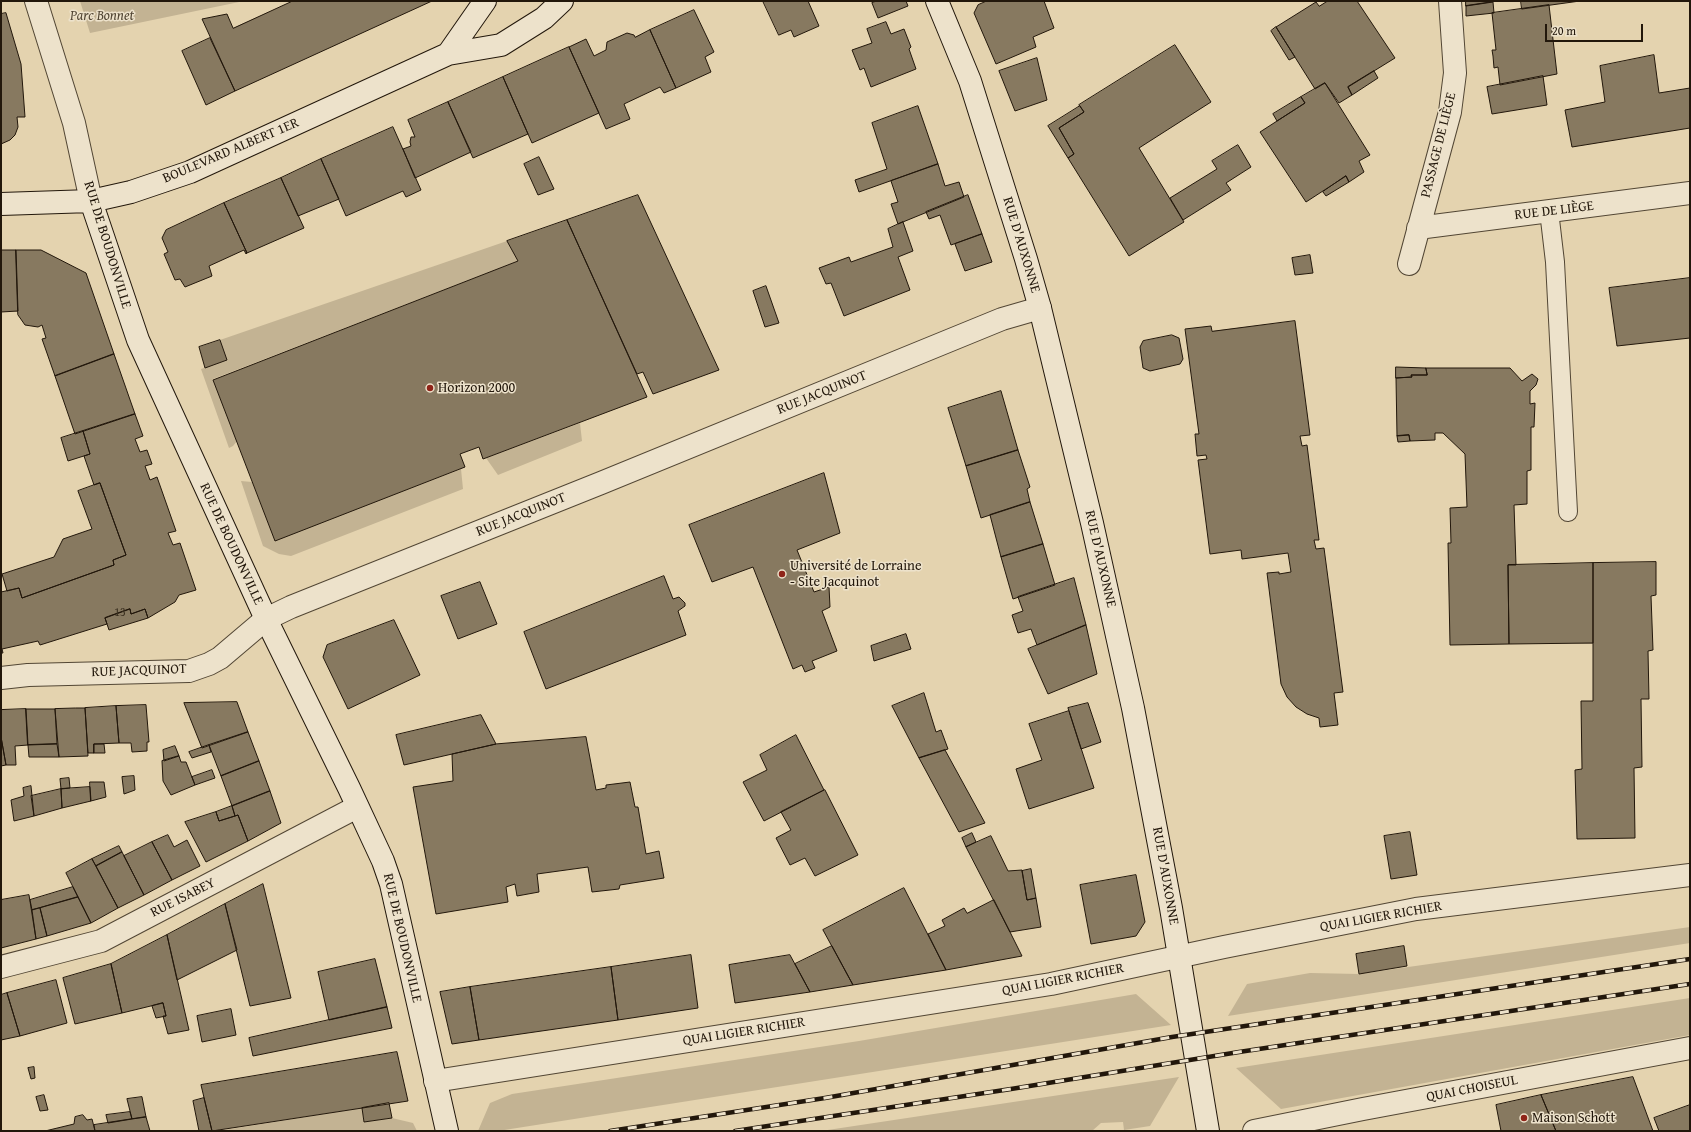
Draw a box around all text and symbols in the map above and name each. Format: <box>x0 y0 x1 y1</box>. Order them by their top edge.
park label: Parc Bonnet <box>70 8 134 24</box>
scale bar <box>1547 16 1645 42</box>
text: 20 m <box>1552 22 1576 39</box>
street label: PASSAGE DE LIÈGE <box>1418 91 1460 199</box>
street label: BOULEVARD ALBERT 1ER <box>160 115 302 187</box>
street label: RUE DE BOUDONVILLE <box>80 179 134 311</box>
street label: RUE D'AUXONNE <box>998 195 1044 295</box>
street label: RUE DE LIÈGE <box>1513 198 1595 224</box>
street label: RUE JACQUINOT <box>775 367 869 419</box>
place label: Horizon 2000 <box>438 380 515 396</box>
marker: Horizon 2000 <box>425 383 435 393</box>
street label: RUE DE BOUDONVILLE <box>195 481 267 607</box>
street label: RUE JACQUINOT <box>474 489 568 541</box>
street label: RUE D'AUXONNE <box>1081 509 1119 609</box>
place label: Université de Lorraine - Site Jacquinot <box>790 558 922 590</box>
marker: Université de Lorraine - Site Jacquinot <box>777 569 787 579</box>
house number: 13 <box>114 606 126 620</box>
street label: RUE JACQUINOT <box>91 661 187 681</box>
street label: RUE D'AUXONNE <box>1148 826 1182 926</box>
street label: RUE DE BOUDONVILLE <box>379 872 425 1004</box>
street label: RUE ISABEY <box>148 875 218 921</box>
street label: QUAI LIGIER RICHIER <box>1319 898 1443 936</box>
street label: QUAI LIGIER RICHIER <box>1001 960 1125 1000</box>
street label: QUAI LIGIER RICHIER <box>682 1014 806 1050</box>
street label: QUAI CHOISEUL <box>1425 1072 1519 1106</box>
place label: Maison Schott <box>1532 1110 1615 1126</box>
marker: Maison Schott <box>1519 1113 1529 1123</box>

